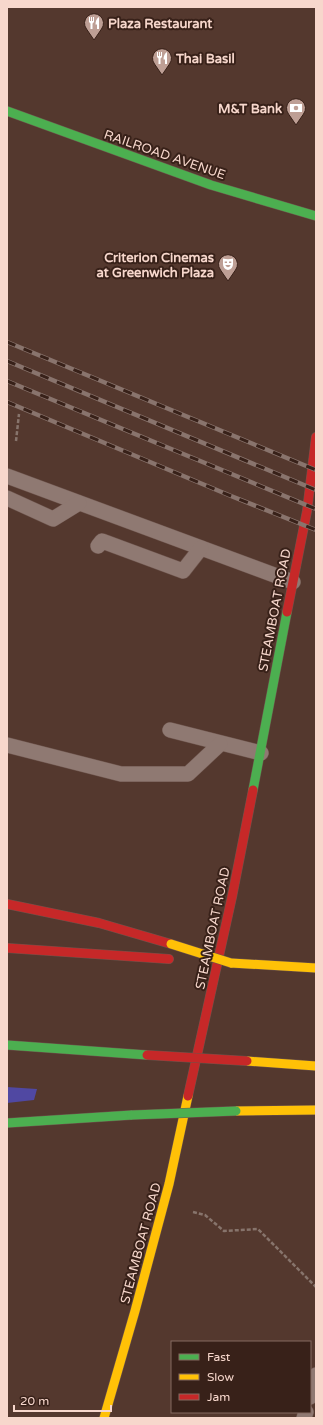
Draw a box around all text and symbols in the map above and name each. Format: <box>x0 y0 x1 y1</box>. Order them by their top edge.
restaurant icon: Plaza Restaurant <box>83 12 105 40</box>
place label: Plaza Restaurant <box>108 16 212 32</box>
restaurant icon: Thai Basil <box>151 47 173 75</box>
place label: Thai Basil <box>175 51 235 67</box>
bank icon: M&T Bank <box>285 97 307 125</box>
place label: M&T Bank <box>218 101 282 117</box>
street label: RAILROAD AVENUE <box>102 127 228 183</box>
place label: Criterion Cinemas at Greenwich Plaza <box>97 250 214 281</box>
theatre icon: Criterion Cinemas at Greenwich Plaza <box>217 253 239 281</box>
street label: STEAMBOAT ROAD <box>255 547 295 673</box>
street label: STEAMBOAT ROAD <box>192 865 234 991</box>
street label: STEAMBOAT ROAD <box>117 1181 165 1306</box>
legend <box>171 1341 311 1413</box>
text: Fast <box>207 1350 231 1364</box>
text: Slow <box>207 1370 234 1384</box>
scale bar <box>14 1387 111 1413</box>
text: Jam <box>207 1390 230 1404</box>
text: 20 m <box>20 1394 49 1408</box>

